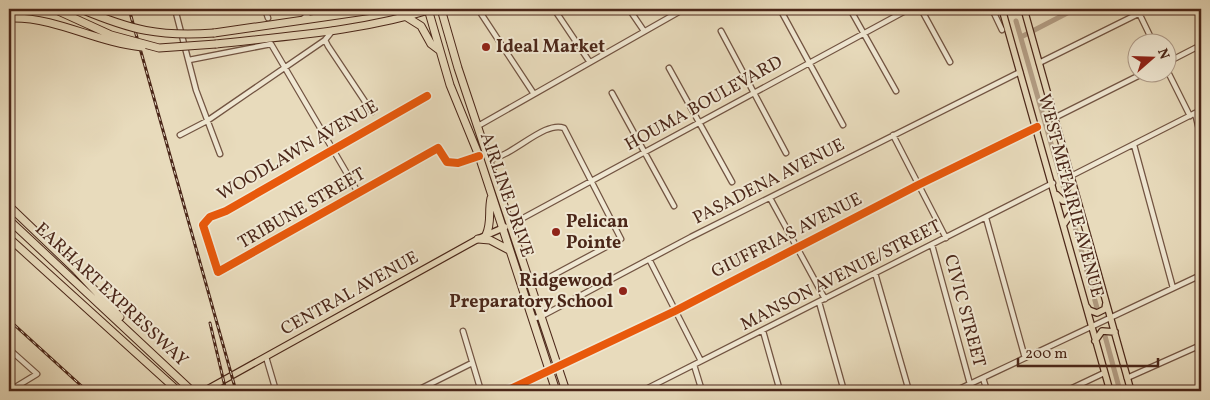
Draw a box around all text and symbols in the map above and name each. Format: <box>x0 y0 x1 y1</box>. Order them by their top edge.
north arrow <box>1128 32 1178 82</box>
place label: Ideal Market <box>496 35 605 60</box>
marker: Ideal Market <box>480 41 492 53</box>
text: N <box>1152 46 1173 62</box>
street label: HOUMA BOULEVARD <box>621 50 787 158</box>
street label: WEST METAIRIE AVENUE <box>1031 91 1109 301</box>
street label: WOODLAWN AVENUE <box>213 94 383 207</box>
street label: AIRLINE DRIVE <box>473 129 539 261</box>
street label: PASADENA AVENUE <box>689 133 849 231</box>
street label: TRIBUNE STREET <box>234 162 371 256</box>
street label: GIUFFRIAS AVENUE <box>707 187 867 285</box>
place label: Pelican Pointe <box>566 210 629 256</box>
street label: MANSON AVENUE/STREET <box>736 214 946 338</box>
street label: EARHART EXPRESSWAY <box>29 217 193 373</box>
marker: Pelican Pointe <box>550 226 562 238</box>
street label: CENTRAL AVENUE <box>277 246 424 342</box>
street label: CIVIC STREET <box>937 252 991 371</box>
place label: Ridgewood Preparatory School <box>449 269 613 315</box>
marker: Ridgewood Preparatory School <box>617 285 629 297</box>
scale bar <box>1018 335 1158 367</box>
text: 200 m <box>1025 344 1068 365</box>

